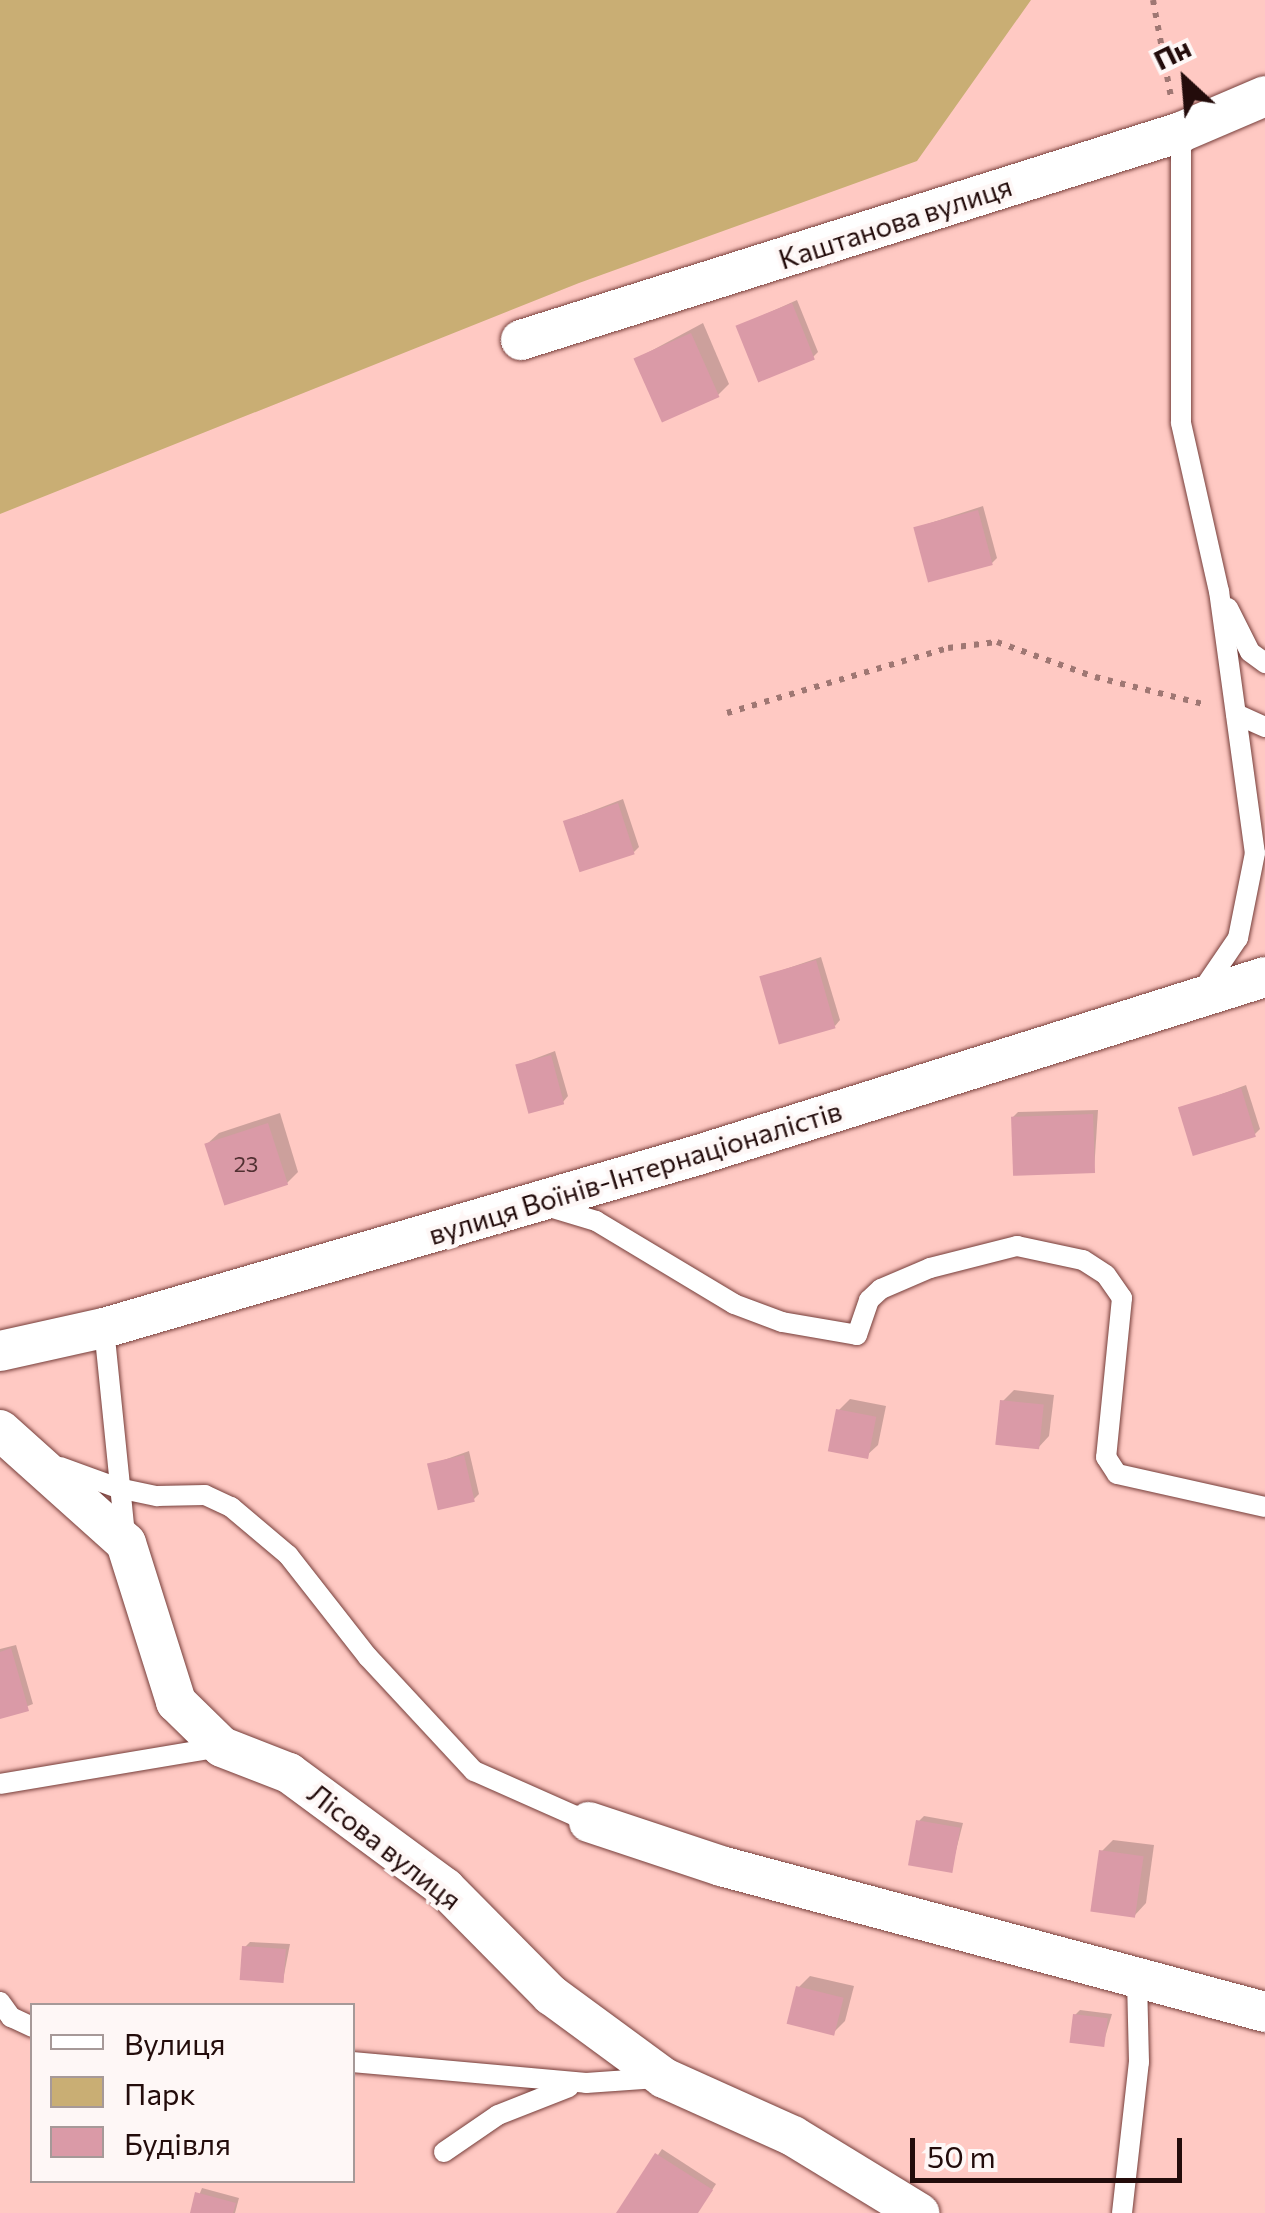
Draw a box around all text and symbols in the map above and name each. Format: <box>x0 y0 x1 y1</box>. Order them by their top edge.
north arrow <box>1135 30 1235 130</box>
text: Пн <box>1148 30 1196 76</box>
street label: Каштанова вулиця <box>774 168 1016 276</box>
street label: вулиця Воїнів-Інтернаціоналістів <box>424 1093 846 1251</box>
house number: 23 <box>234 1151 258 1177</box>
street label: Лісова вулиця <box>302 1776 468 1916</box>
legend <box>30 2003 355 2183</box>
text: Вулиця <box>124 2024 226 2061</box>
text: Парк <box>124 2074 196 2111</box>
scale bar <box>915 2118 1188 2180</box>
text: Будівля <box>124 2124 231 2161</box>
text: 50 m <box>927 2137 996 2174</box>

